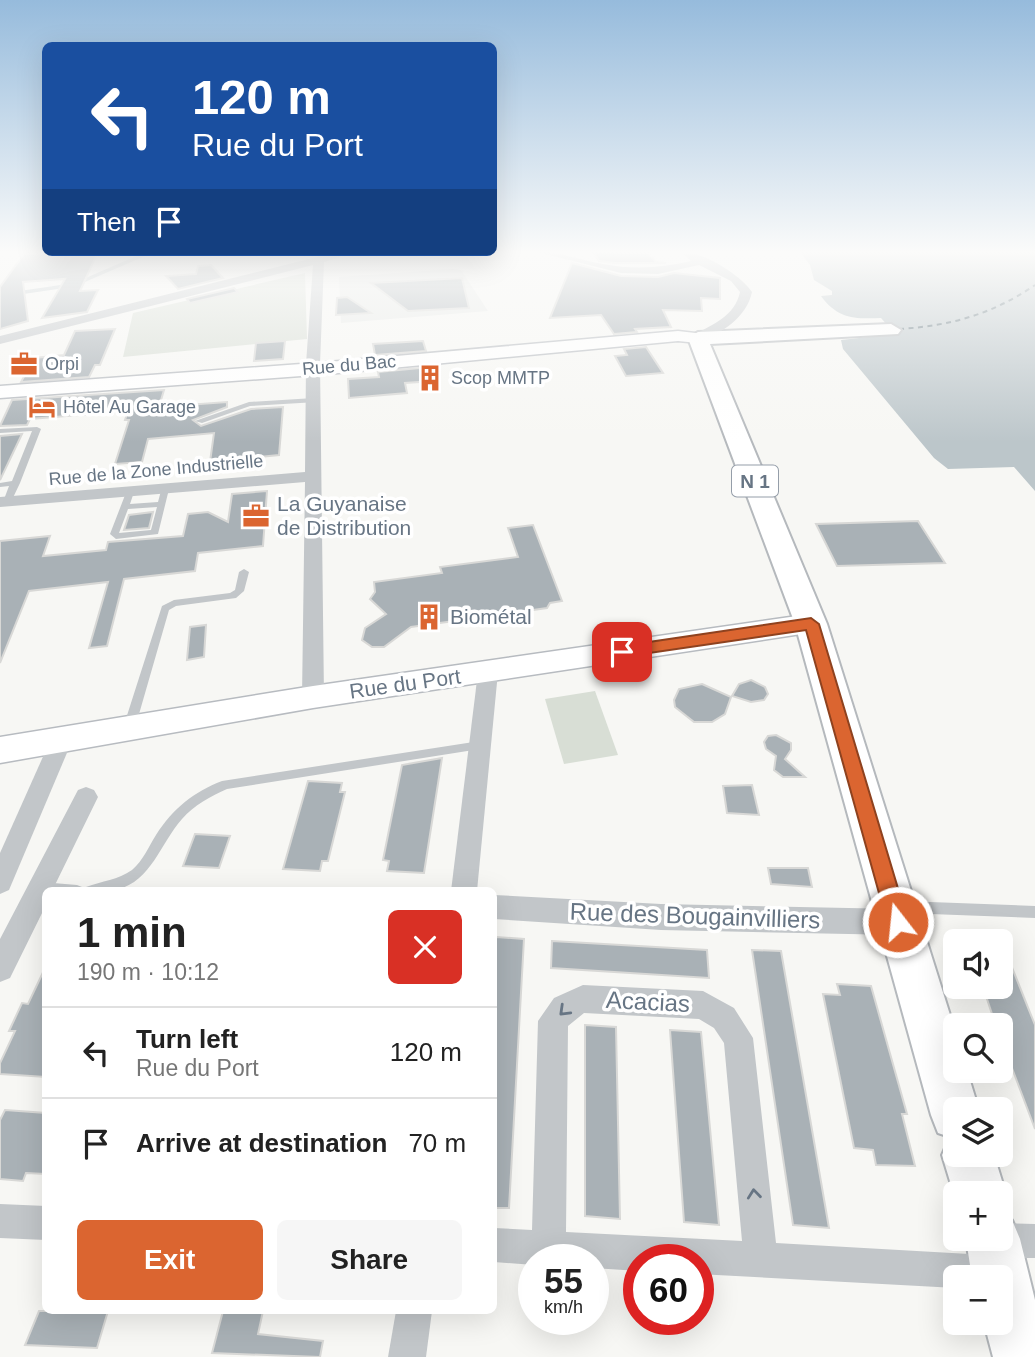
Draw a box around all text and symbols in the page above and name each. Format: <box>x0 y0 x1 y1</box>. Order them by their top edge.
icon: left <box>77 70 168 161</box>
text: 120 m <box>192 70 331 124</box>
text: Rue du Port <box>192 127 363 163</box>
icon: arrive <box>150 203 188 241</box>
text: Then <box>77 207 136 237</box>
office icon: Orpi <box>9 349 39 379</box>
street label: Rue du Bac <box>301 351 397 379</box>
place label: Orpi <box>45 354 79 374</box>
building icon: Scop MMTP <box>415 363 445 393</box>
place label: Scop MMTP <box>451 368 550 388</box>
hotel icon: Hôtel Au Garage <box>27 392 57 422</box>
place label: Hôtel Au Garage <box>63 397 196 417</box>
street label: Rue de la Zone Industrielle <box>48 451 264 489</box>
road number: N 1 <box>732 466 778 496</box>
place label: La Guyanaise de Distribution <box>277 492 411 539</box>
office icon: La Guyanaise de Distribution <box>241 501 271 531</box>
building icon: Biométal <box>414 602 444 632</box>
place label: Biométal <box>450 605 532 628</box>
pin <box>592 622 652 682</box>
icon: arrive <box>603 633 641 671</box>
street label: Rue du Port <box>348 664 462 703</box>
position arrow <box>861 885 935 959</box>
street label: Rue des Bougainvilliers <box>569 898 821 933</box>
text: 1 min <box>77 909 187 956</box>
button: close <box>388 910 462 984</box>
map controls <box>943 929 1013 1335</box>
button: sound <box>943 929 1013 999</box>
text: 190 m · 10:12 <box>77 959 219 985</box>
street label: Acacias <box>605 986 691 1017</box>
one-way arrow <box>559 1002 572 1015</box>
button: search <box>943 1013 1013 1083</box>
text: Turn left <box>136 1024 238 1054</box>
icon: left <box>77 1034 115 1072</box>
text: 120 m <box>390 1037 462 1067</box>
text: Rue du Port <box>136 1055 259 1081</box>
button: layers <box>943 1097 1013 1167</box>
icon: arrive <box>77 1125 115 1163</box>
text: Arrive at destination <box>136 1128 387 1158</box>
text: 70 m <box>408 1128 466 1158</box>
button: + <box>943 1181 1013 1251</box>
one-way arrow <box>747 1188 762 1199</box>
button: Exit <box>77 1220 263 1300</box>
button: Share <box>277 1220 462 1300</box>
speed limit sign: 60 <box>623 1244 714 1335</box>
text: 55 <box>544 1261 583 1300</box>
button: − <box>943 1265 1013 1335</box>
text: km/h <box>544 1297 583 1317</box>

